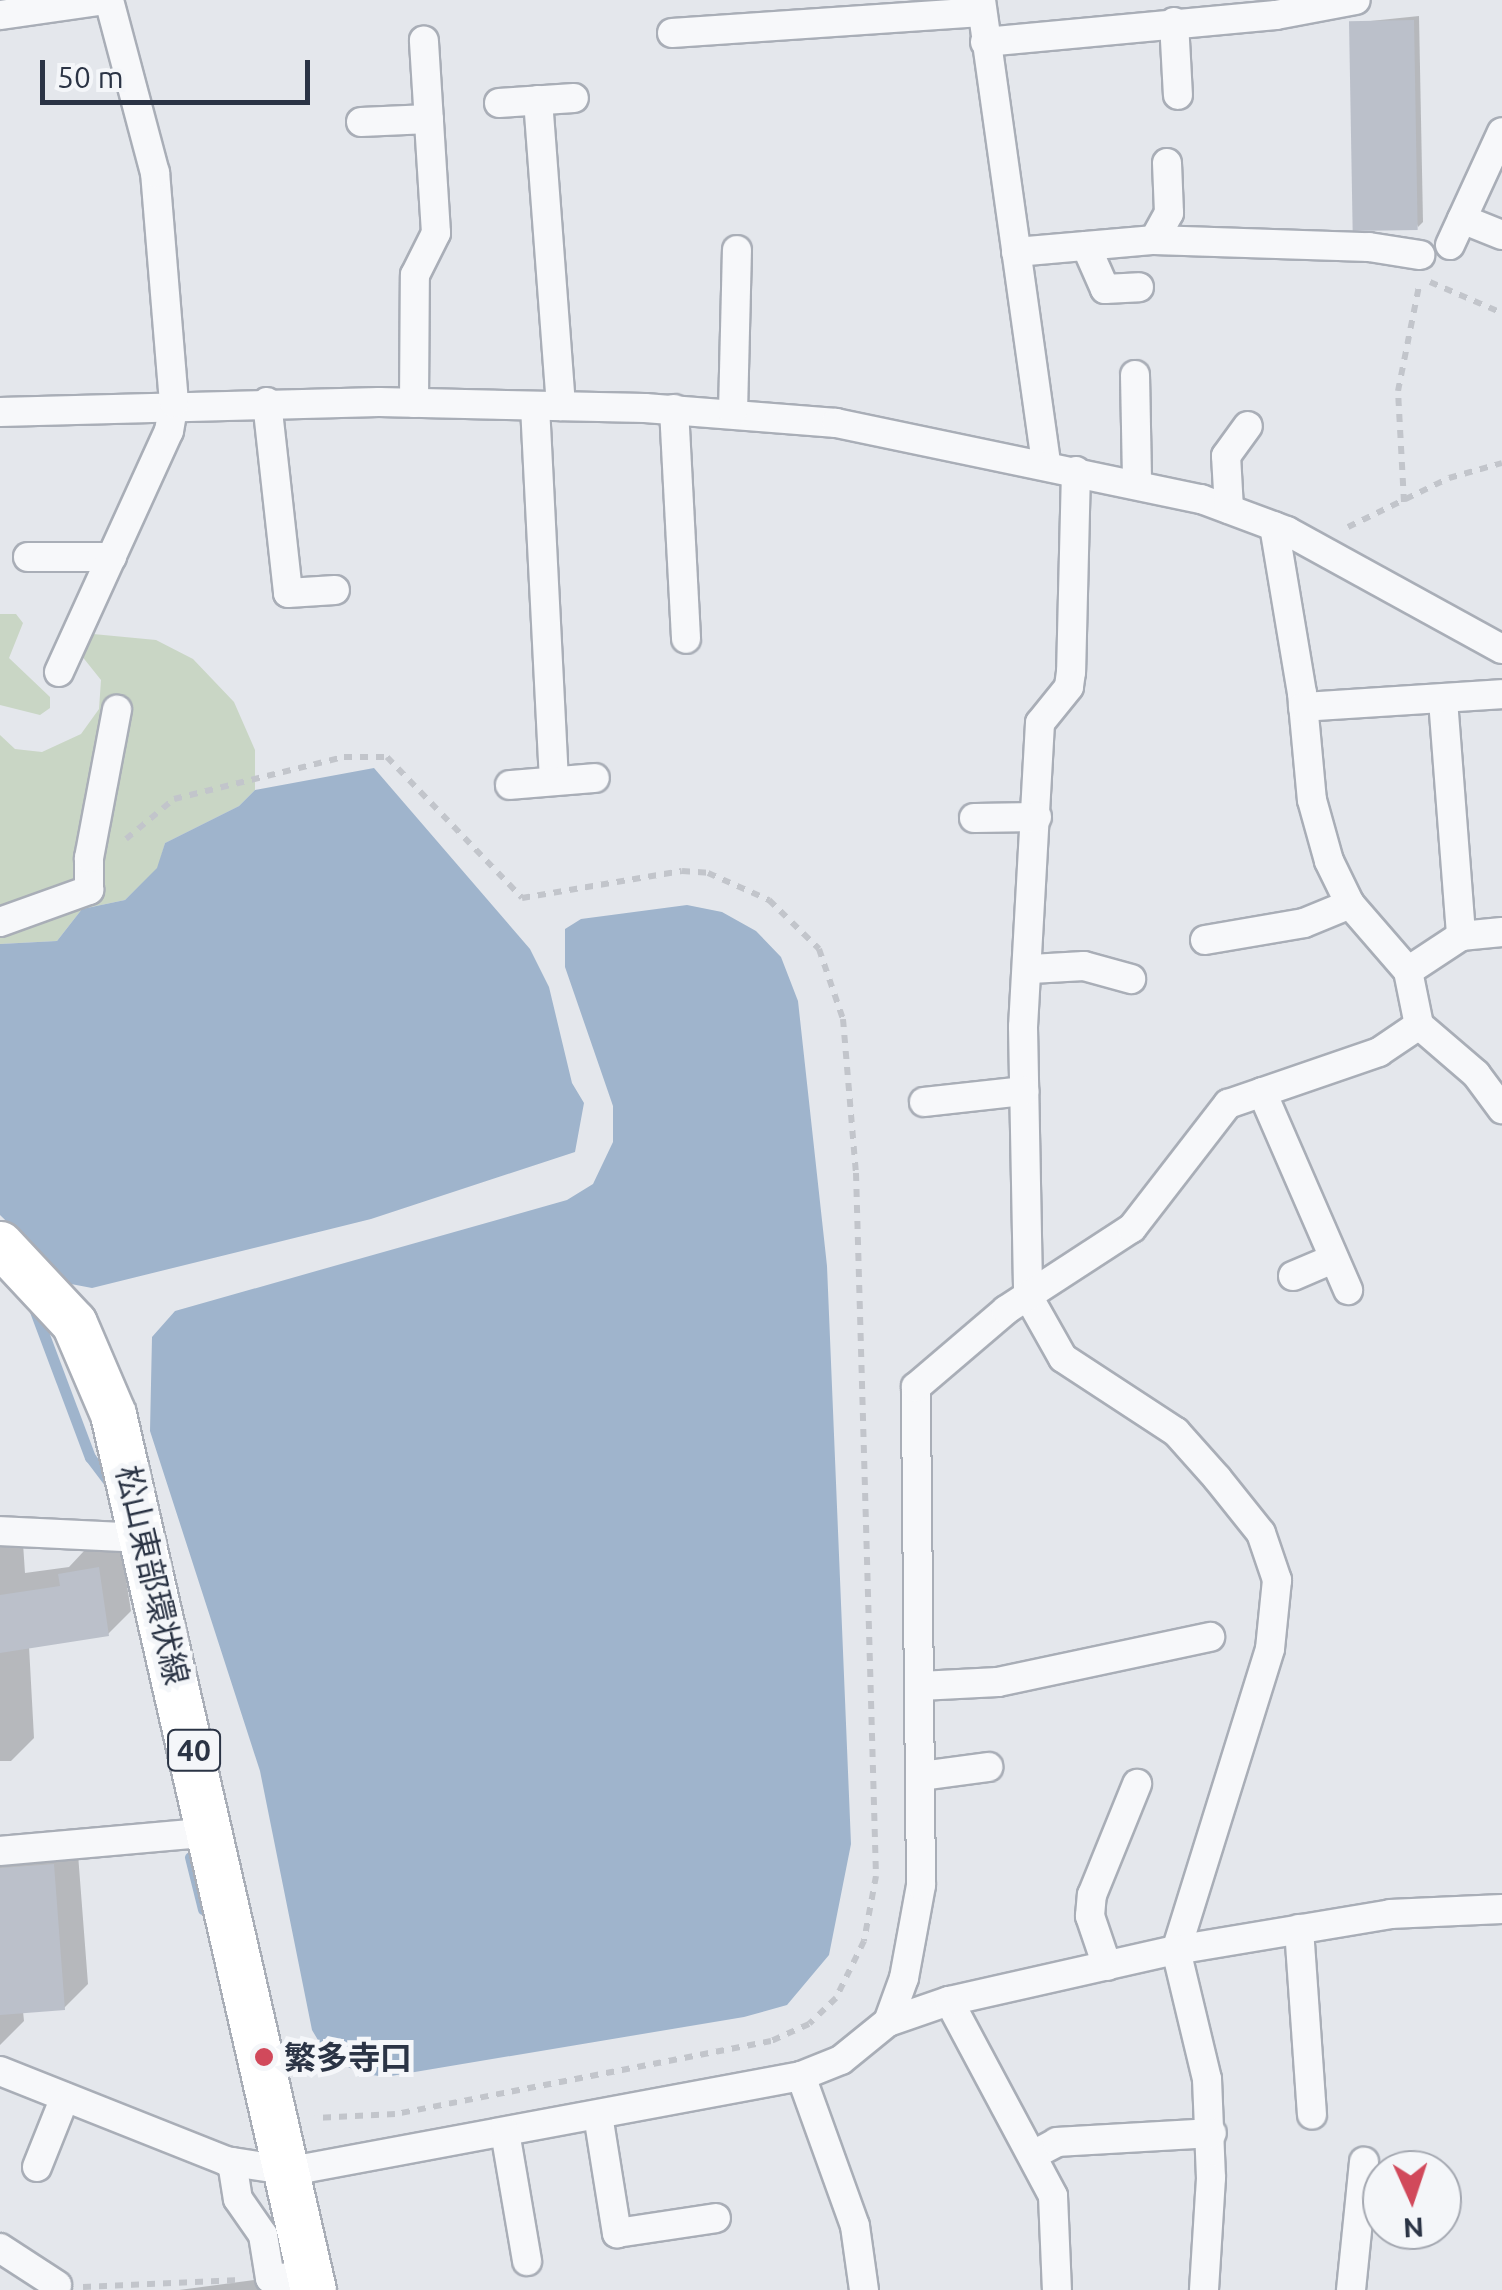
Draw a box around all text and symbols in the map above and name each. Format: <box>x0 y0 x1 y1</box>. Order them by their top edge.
scale bar <box>45 40 315 102</box>
text: 50 m <box>57 60 124 94</box>
street label: 松山東部環状線 <box>109 1462 197 1688</box>
road number: 40 <box>166 1725 222 1775</box>
place label: 繁多寺口 <box>284 2038 412 2076</box>
marker: 繁多寺口 <box>253 2046 275 2068</box>
north arrow <box>1362 2150 1462 2250</box>
text: N <box>1402 2212 1425 2244</box>

